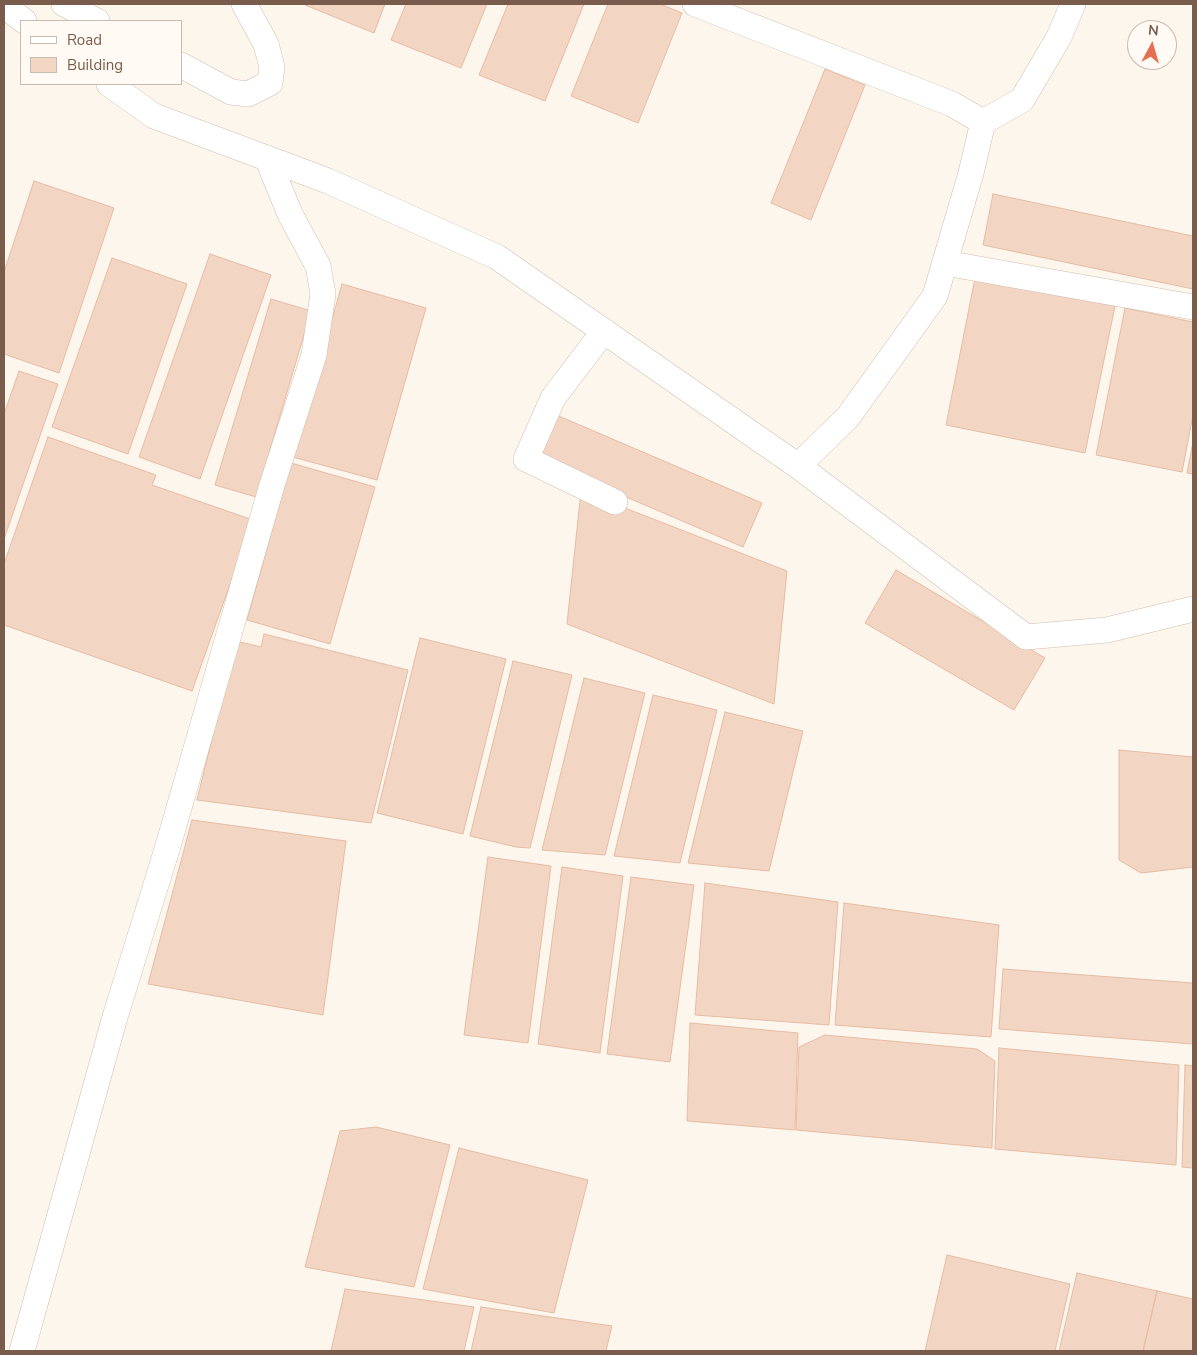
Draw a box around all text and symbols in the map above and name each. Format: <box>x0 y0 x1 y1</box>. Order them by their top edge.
legend <box>20 20 182 85</box>
north arrow <box>1127 20 1177 70</box>
text: N <box>1147 21 1160 41</box>
text: Road <box>67 30 102 50</box>
text: Building <box>67 55 123 75</box>

